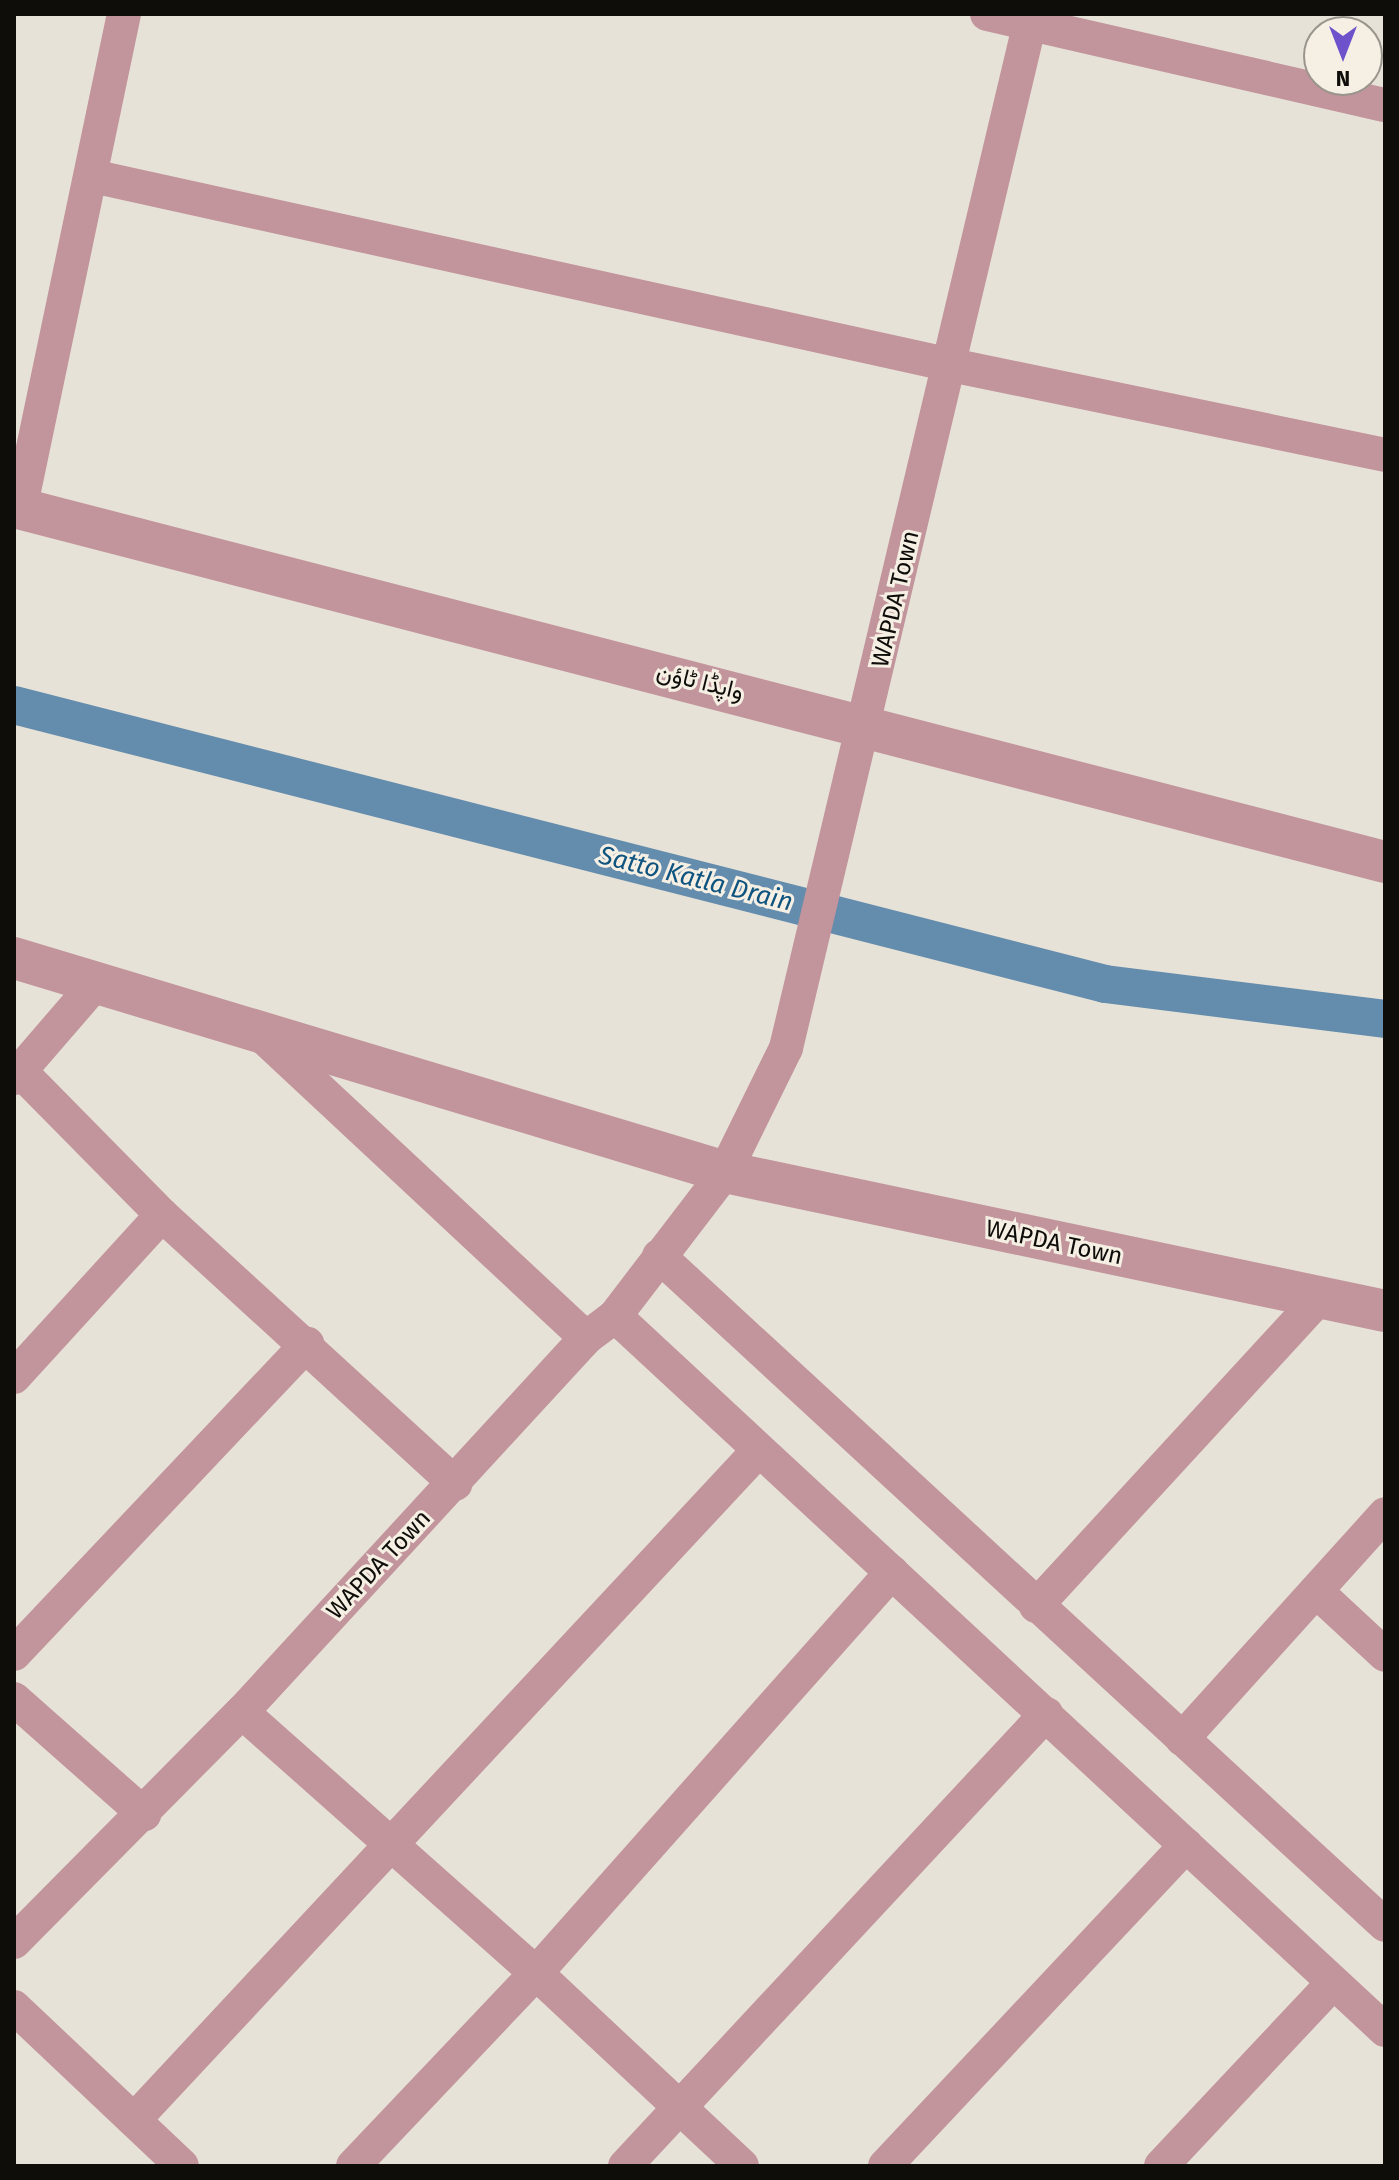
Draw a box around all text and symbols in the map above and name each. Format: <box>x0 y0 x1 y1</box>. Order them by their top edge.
north arrow <box>1303 16 1383 96</box>
text: N <box>1336 65 1350 92</box>
street label: WAPDA Town <box>866 528 926 670</box>
street label: واپڈا ٹاؤن <box>654 657 746 707</box>
water label: Satto Katla Drain <box>596 840 796 918</box>
street label: WAPDA Town <box>983 1214 1125 1272</box>
street label: WAPDA Town <box>321 1504 437 1626</box>

